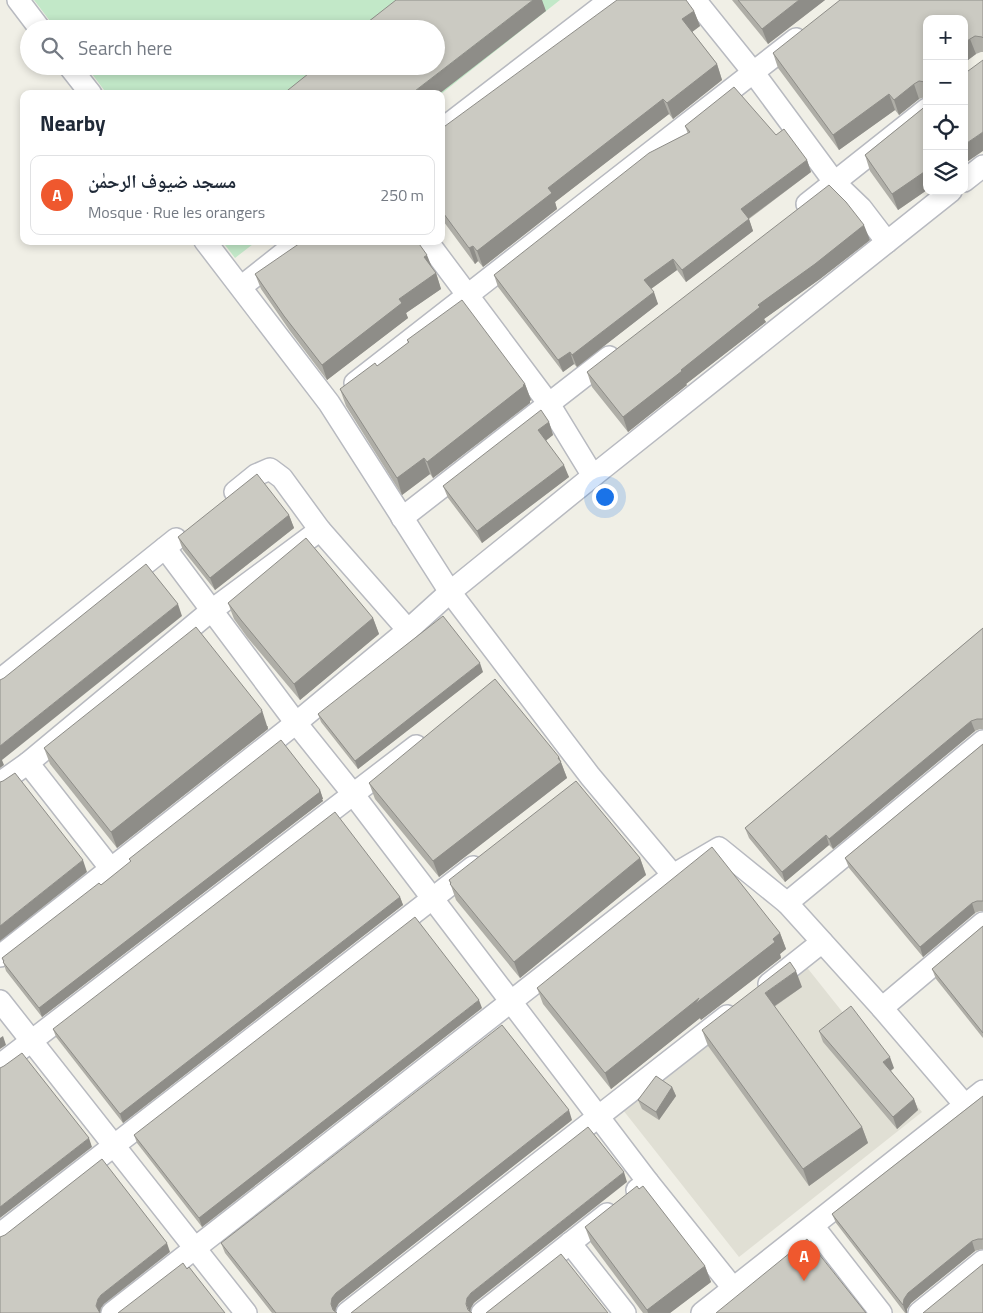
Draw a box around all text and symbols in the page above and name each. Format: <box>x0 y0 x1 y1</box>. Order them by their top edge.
map controls <box>923 15 968 195</box>
button: + <box>923 15 968 60</box>
search box <box>20 20 445 75</box>
text: Search here <box>78 33 172 62</box>
icon: search <box>38 34 66 62</box>
button: − <box>923 60 968 105</box>
button: locate <box>923 105 968 150</box>
text: Nearby <box>40 107 105 139</box>
button: layers <box>923 150 968 195</box>
text: مسجد ضيوف الرحمٰن <box>88 166 236 195</box>
text: A <box>52 183 62 207</box>
text: 250 m <box>380 183 424 207</box>
text: Mosque · Rue les orangers <box>88 200 265 224</box>
your location <box>592 484 618 510</box>
pin: A <box>788 1240 820 1281</box>

